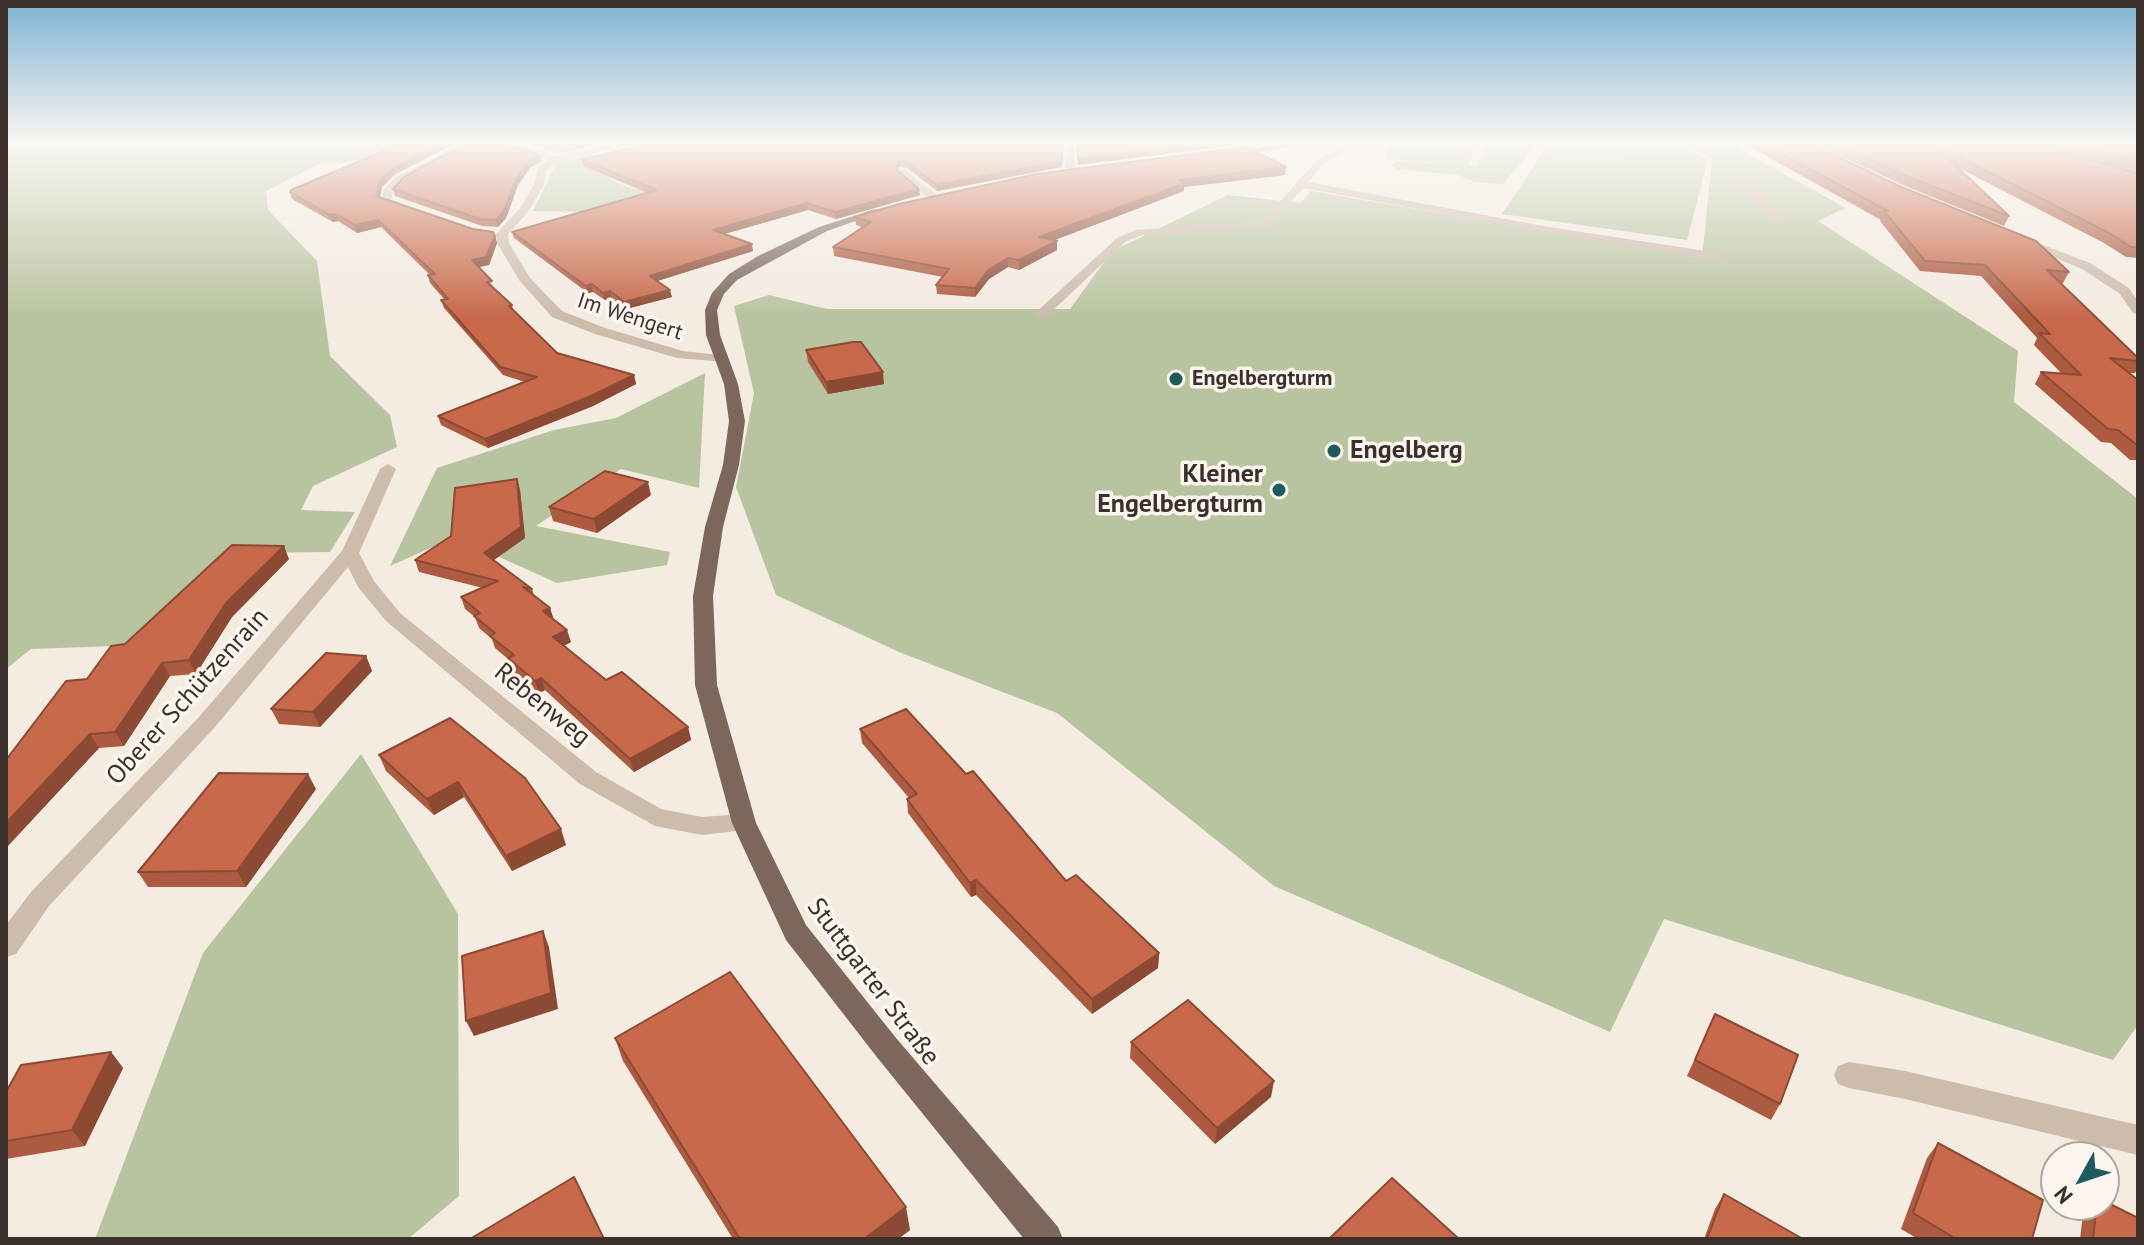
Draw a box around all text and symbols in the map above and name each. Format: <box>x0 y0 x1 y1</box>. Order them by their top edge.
street label: Im Wengert <box>574 288 686 346</box>
place label: Engelbergturm <box>1192 366 1332 392</box>
marker: Engelbergturm <box>1167 370 1185 388</box>
place label: Engelberg <box>1350 435 1463 467</box>
marker: Engelberg <box>1325 442 1343 460</box>
place label: Kleiner Engelbergturm <box>1097 459 1263 520</box>
marker: Kleiner Engelbergturm <box>1270 481 1288 499</box>
street label: Oberer Schützenrain <box>100 602 276 792</box>
street label: Rebenweg <box>488 657 596 753</box>
street label: Stuttgarter Straße <box>800 892 946 1072</box>
north arrow <box>2040 1141 2120 1221</box>
text: N <box>2048 1181 2079 1210</box>

